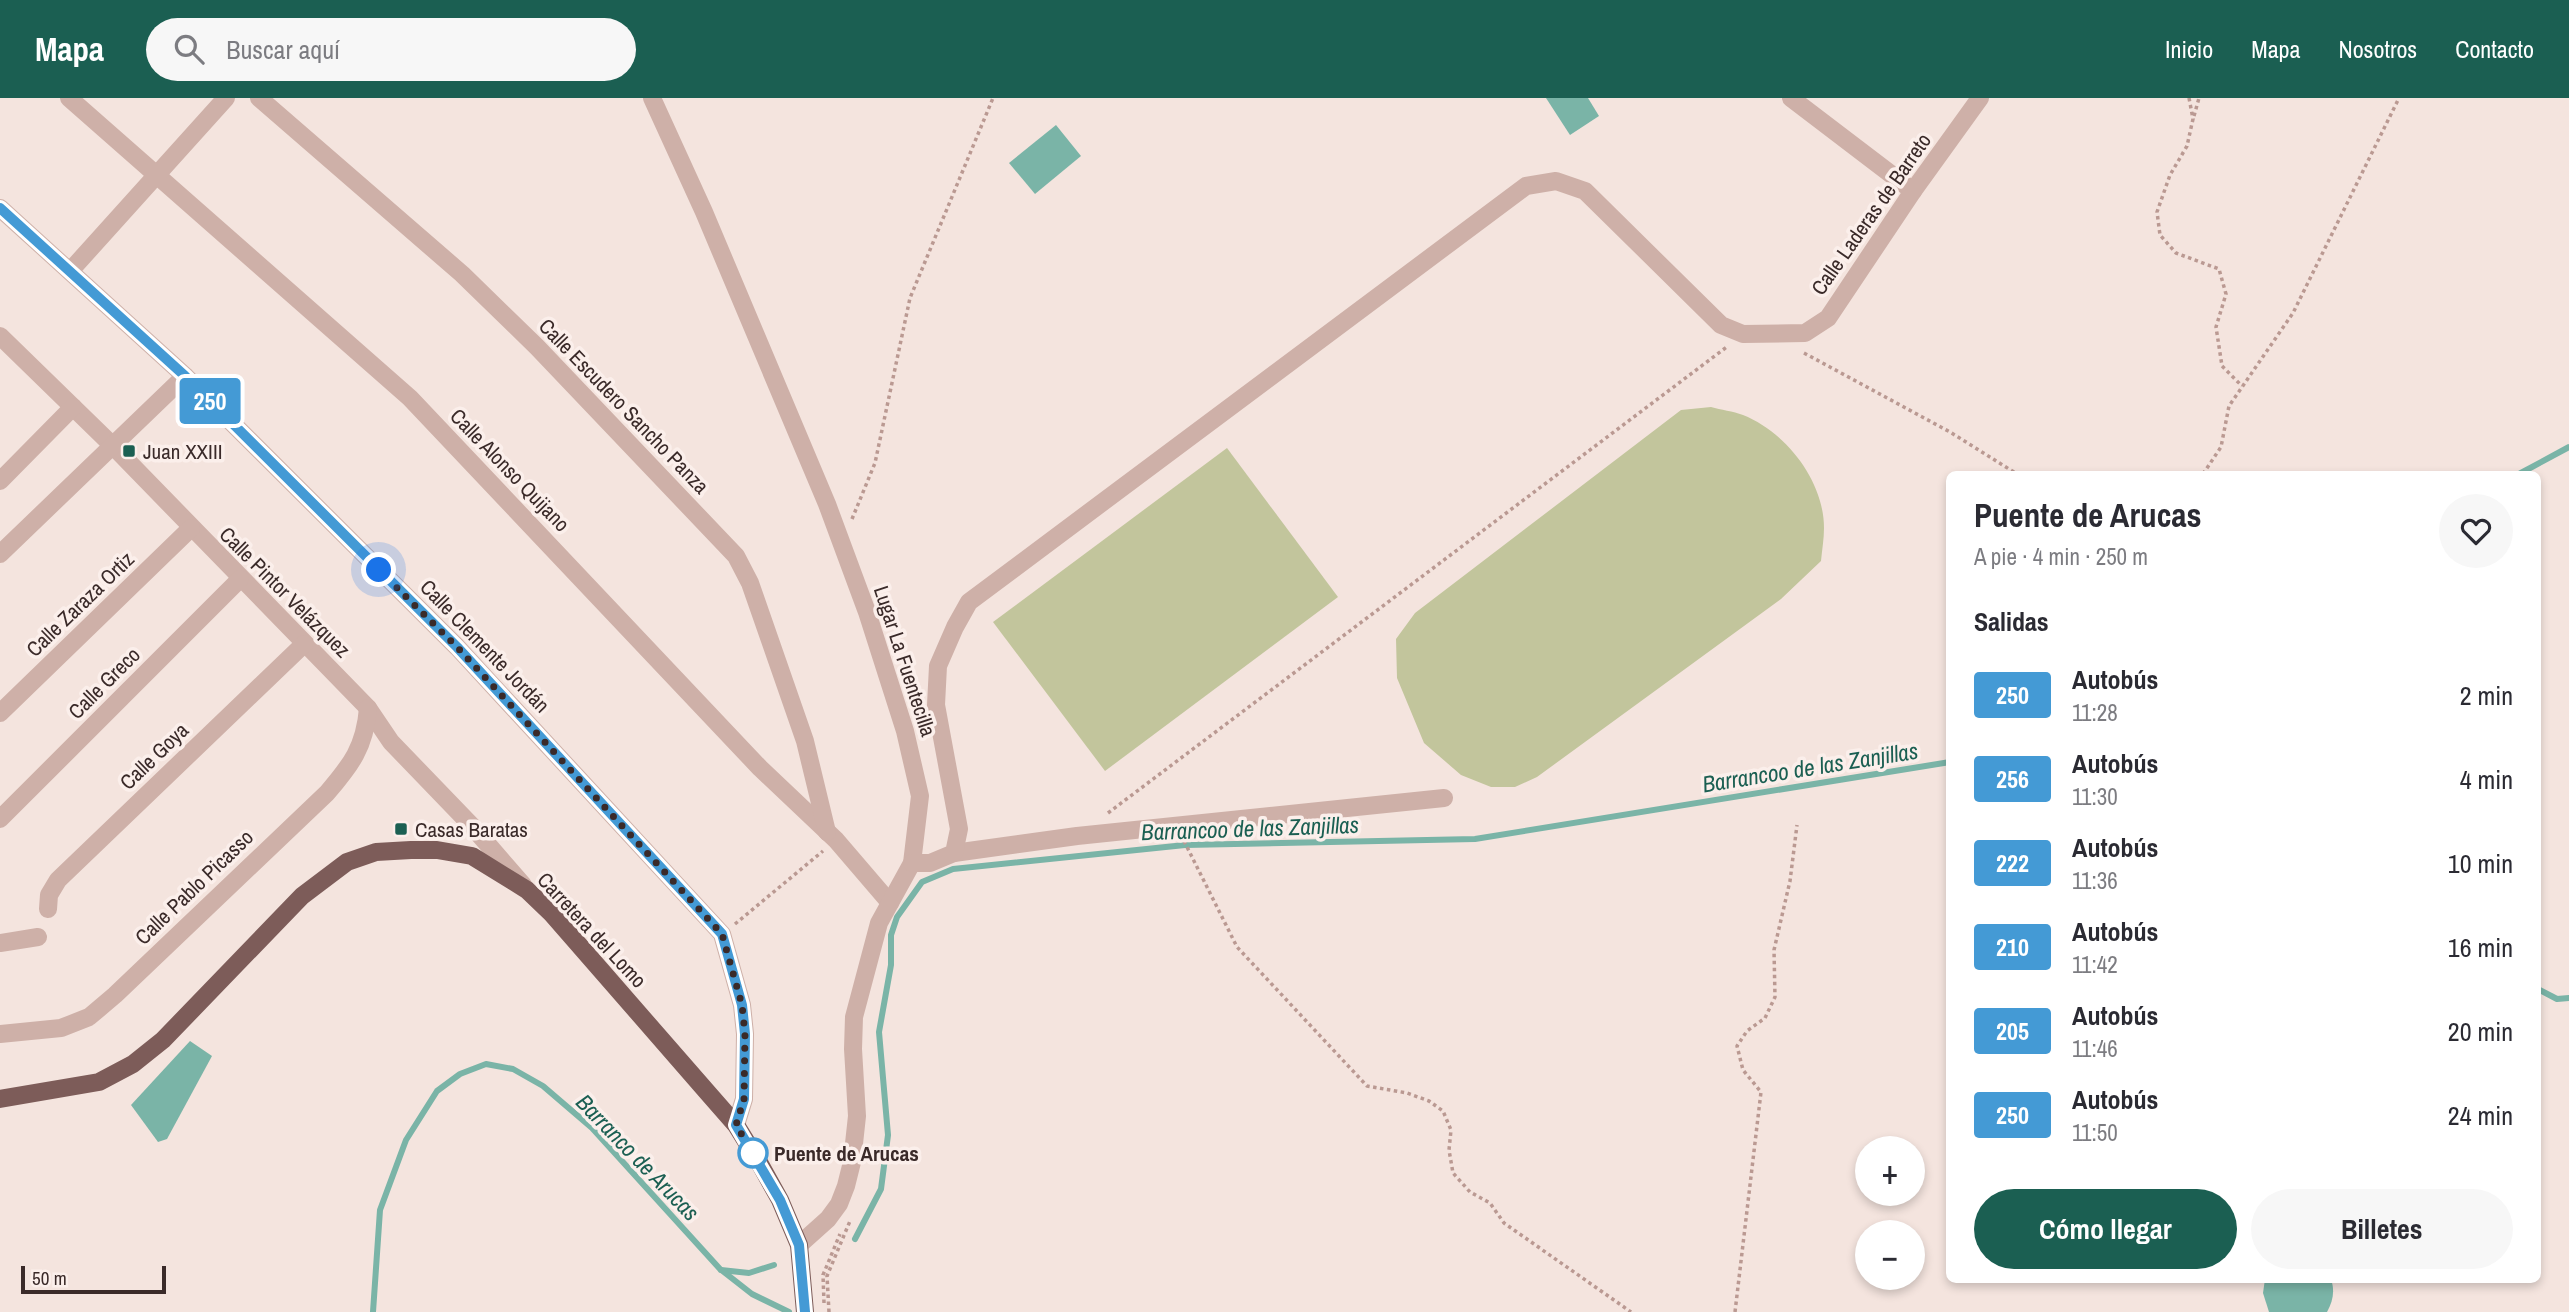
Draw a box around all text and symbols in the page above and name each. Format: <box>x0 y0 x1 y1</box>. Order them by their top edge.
search box <box>146 18 636 81</box>
text: Mapa <box>35 27 104 71</box>
icon: search <box>170 30 208 68</box>
text: Buscar aquí <box>226 32 340 67</box>
text: Inicio <box>2165 33 2213 65</box>
text: Mapa <box>2251 33 2300 65</box>
text: Nosotros <box>2338 33 2417 65</box>
text: Contacto <box>2455 33 2534 65</box>
street label: Calle Laderas de Barreto <box>1804 127 1938 301</box>
street label: Calle Escudero Sancho Panza <box>532 312 716 500</box>
line badge: 250 <box>170 378 250 424</box>
text: 250 <box>194 385 226 417</box>
street label: Calle Alonso Quijano <box>444 402 576 538</box>
place label: Juan XXIII <box>143 437 222 466</box>
marker: Juan XXIII <box>121 443 137 459</box>
text: Puente de Arucas <box>1974 493 2202 537</box>
button: heart <box>2439 494 2513 568</box>
street label: Calle Pintor Velázquez <box>213 520 357 664</box>
text: A pie · 4 min · 250 m <box>1974 541 2148 572</box>
street label: Calle Zaraza Ortiz <box>20 545 141 663</box>
your location <box>361 552 396 587</box>
street label: Calle Clemente Jordán <box>414 573 556 719</box>
street label: Lugar La Fuentecilla <box>867 582 943 741</box>
text: Salidas <box>1974 604 2049 639</box>
street label: Calle Greco <box>62 641 146 725</box>
text: Autobús <box>2072 662 2158 697</box>
text: 2 min <box>2460 678 2513 713</box>
text: 250 <box>1996 679 2029 711</box>
text: 11:28 <box>2072 697 2118 728</box>
street label: Calle Goya <box>113 716 195 796</box>
water label: Barrancoo de las Zanjillas <box>1700 735 1920 799</box>
text: Autobús <box>2072 746 2158 781</box>
text: 4 min <box>2460 762 2513 797</box>
text: 256 <box>1996 763 2029 795</box>
text: 11:30 <box>2072 781 2118 812</box>
water label: Barrancoo de las Zanjillas <box>1141 809 1359 847</box>
place label: Casas Baratas <box>415 815 528 844</box>
marker: Casas Baratas <box>393 821 409 837</box>
street label: Calle Pablo Picasso <box>128 823 260 951</box>
text: Autobús <box>2072 830 2158 865</box>
text: 10 min <box>2448 846 2513 881</box>
text: 222 <box>1996 847 2029 879</box>
text: 11:36 <box>2072 865 2118 896</box>
street label: Carretera del Lomo <box>531 866 653 994</box>
text: Autobús <box>2072 914 2158 949</box>
text: 16 min <box>2448 930 2513 965</box>
text: 210 <box>1996 931 2029 963</box>
text: 11:42 <box>2072 949 2118 980</box>
text: Autobús <box>2072 998 2158 1033</box>
text: 20 min <box>2448 1014 2513 1049</box>
text: 205 <box>1996 1015 2029 1047</box>
text: 11:46 <box>2072 1033 2118 1064</box>
text: Autobús <box>2072 1082 2158 1117</box>
water label: Barranco de Arucas <box>569 1087 707 1227</box>
text: 24 min <box>2448 1098 2513 1133</box>
text: 250 <box>1996 1099 2029 1131</box>
text: 11:50 <box>2072 1117 2118 1148</box>
map controls <box>1855 1136 1925 1290</box>
button: + <box>1855 1136 1925 1206</box>
marker: Puente de Arucas <box>738 1138 768 1168</box>
place label: Puente de Arucas <box>774 1139 919 1168</box>
button: Cómo llegar <box>1974 1189 2237 1269</box>
button: Billetes <box>2251 1189 2513 1269</box>
button: − <box>1855 1220 1925 1290</box>
scale bar <box>21 1263 166 1295</box>
text: 50 m <box>32 1265 67 1291</box>

